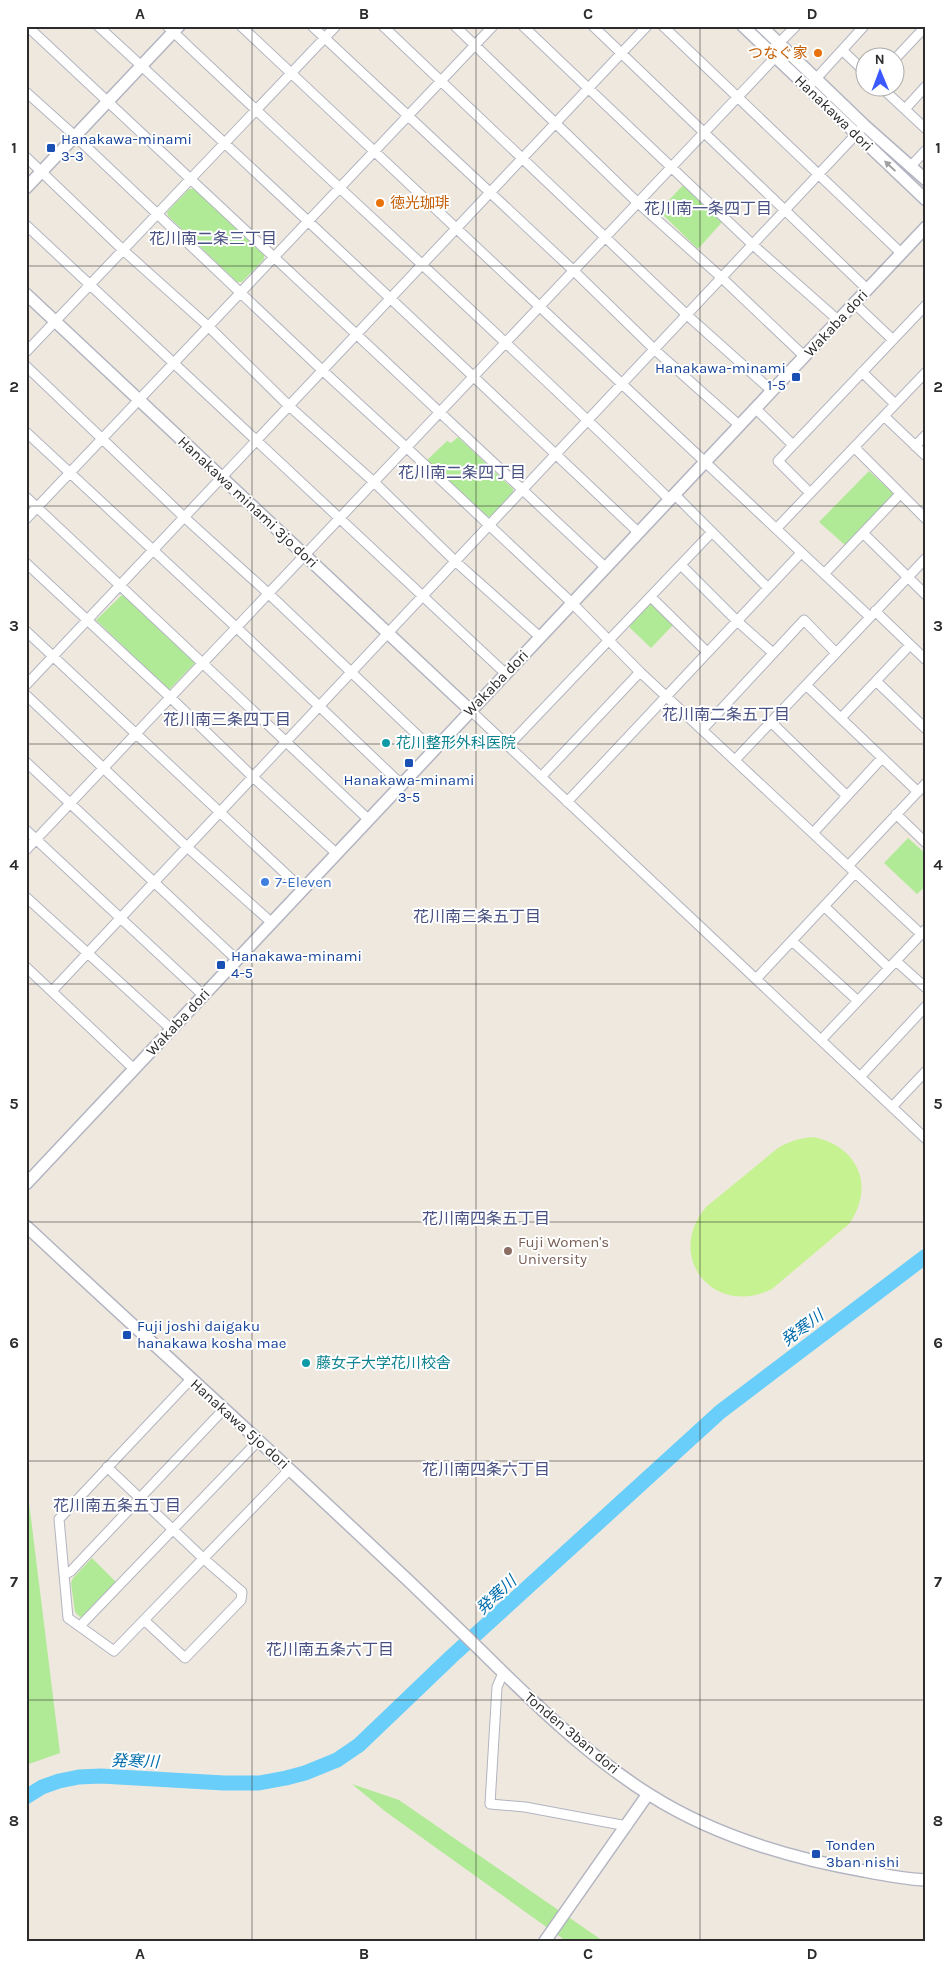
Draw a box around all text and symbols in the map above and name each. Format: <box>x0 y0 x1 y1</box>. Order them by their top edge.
text: A <box>135 4 145 23</box>
text: B <box>359 4 369 23</box>
text: C <box>583 4 593 23</box>
text: D <box>807 4 818 23</box>
place label: つなぐ家 <box>748 44 808 62</box>
marker: つなぐ家 <box>812 47 824 59</box>
north arrow <box>854 48 904 98</box>
text: N <box>875 51 885 68</box>
street label: Hanakawa dori <box>791 71 877 155</box>
place label: Hanakawa-minami 3-3 <box>61 130 192 165</box>
text: 1 <box>11 138 17 157</box>
text: 1 <box>935 138 941 157</box>
marker: Hanakawa-minami 3-3 <box>45 142 57 154</box>
one-way arrow <box>885 160 897 172</box>
place label: 徳光珈琲 <box>390 194 450 212</box>
marker: 徳光珈琲 <box>374 197 386 209</box>
district label: 花川南一条四丁目 <box>644 199 772 218</box>
district label: 花川南二条三丁目 <box>149 229 277 248</box>
street label: Wakaba dori <box>800 286 872 360</box>
place label: Hanakawa-minami 1-5 <box>655 359 786 394</box>
marker: Hanakawa-minami 1-5 <box>790 371 802 383</box>
text: 2 <box>9 377 19 396</box>
text: 2 <box>933 377 943 396</box>
street label: Hanakawa minami 3jo dori <box>174 432 322 572</box>
district label: 花川南二条四丁目 <box>398 463 526 482</box>
text: 3 <box>9 616 19 635</box>
text: 3 <box>933 616 943 635</box>
street label: Wakaba dori <box>460 646 532 720</box>
district label: 花川南二条五丁目 <box>662 705 790 724</box>
district label: 花川南三条四丁目 <box>163 710 291 729</box>
place label: 花川整形外科医院 <box>396 734 516 752</box>
marker: 花川整形外科医院 <box>380 737 392 749</box>
marker: Hanakawa-minami 3-5 <box>403 757 415 769</box>
place label: Hanakawa-minami 3-5 <box>344 771 474 806</box>
text: 4 <box>9 855 19 874</box>
text: 4 <box>933 855 943 874</box>
place label: 7-Eleven <box>275 873 332 891</box>
marker: 7-Eleven <box>259 876 271 888</box>
district label: 花川南三条五丁目 <box>413 907 541 926</box>
place label: Hanakawa-minami 4-5 <box>231 947 362 982</box>
marker: Hanakawa-minami 4-5 <box>215 959 227 971</box>
street label: Wakaba dori <box>142 985 214 1059</box>
text: 5 <box>9 1094 19 1113</box>
text: 5 <box>933 1094 943 1113</box>
district label: 花川南四条五丁目 <box>422 1209 550 1228</box>
place label: Fuji Women's University <box>518 1233 609 1268</box>
marker: Fuji Women's University <box>502 1245 514 1257</box>
water label: 発寒川 <box>777 1305 828 1350</box>
place label: Fuji joshi daigaku hanakawa kosha mae <box>137 1317 286 1352</box>
marker: Fuji joshi daigaku hanakawa kosha mae <box>121 1329 133 1341</box>
text: 6 <box>9 1333 19 1352</box>
text: 6 <box>933 1333 943 1352</box>
place label: 藤女子大学花川校舎 <box>316 1354 451 1372</box>
marker: 藤女子大学花川校舎 <box>300 1357 312 1369</box>
street label: Hanakawa 5jo dori <box>187 1375 293 1473</box>
district label: 花川南四条六丁目 <box>422 1460 550 1479</box>
district label: 花川南五条五丁目 <box>53 1496 181 1515</box>
water label: 発寒川 <box>472 1570 521 1618</box>
text: 7 <box>10 1572 18 1591</box>
text: 7 <box>934 1572 942 1591</box>
district label: 花川南五条六丁目 <box>266 1640 394 1659</box>
street label: Tonden 3ban dori <box>521 1688 623 1778</box>
water label: 発寒川 <box>111 1751 161 1771</box>
text: 8 <box>9 1811 19 1830</box>
text: 8 <box>933 1811 943 1830</box>
place label: Tonden 3ban nishi <box>826 1836 900 1871</box>
marker: Tonden 3ban nishi <box>810 1848 822 1860</box>
text: A <box>135 1944 145 1963</box>
text: B <box>359 1944 369 1963</box>
text: C <box>583 1944 593 1963</box>
text: D <box>807 1944 818 1963</box>

